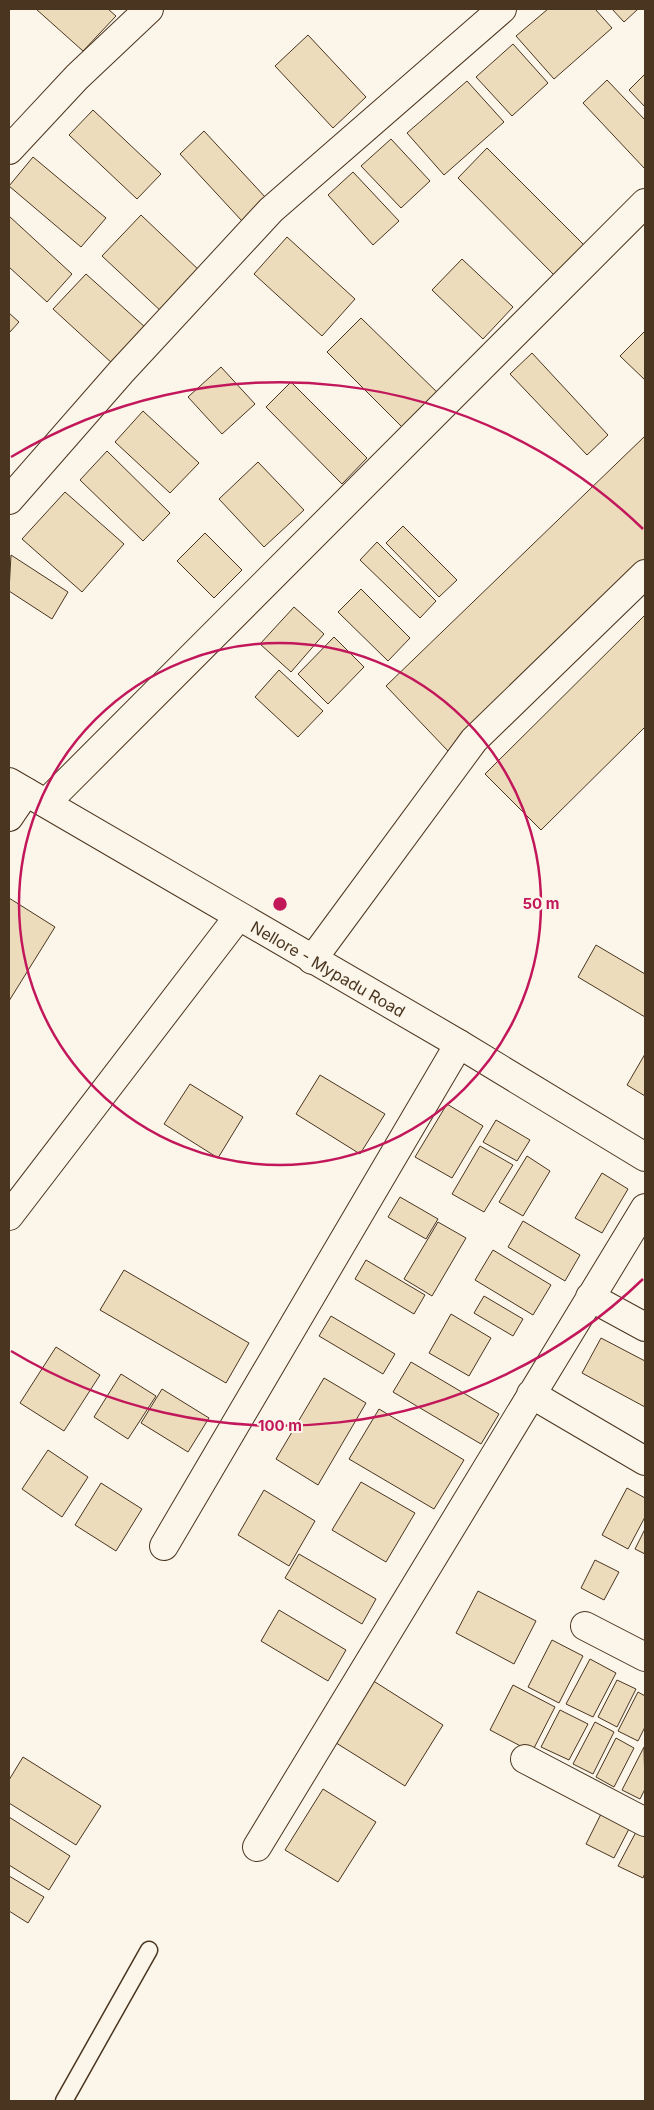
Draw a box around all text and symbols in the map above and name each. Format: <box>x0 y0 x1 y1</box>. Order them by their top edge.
text: 50 m <box>523 894 559 913</box>
centre of rings <box>271 895 289 913</box>
street label: Nellore - Mypadu Road <box>247 917 409 1021</box>
text: 100 m <box>258 1416 302 1435</box>

